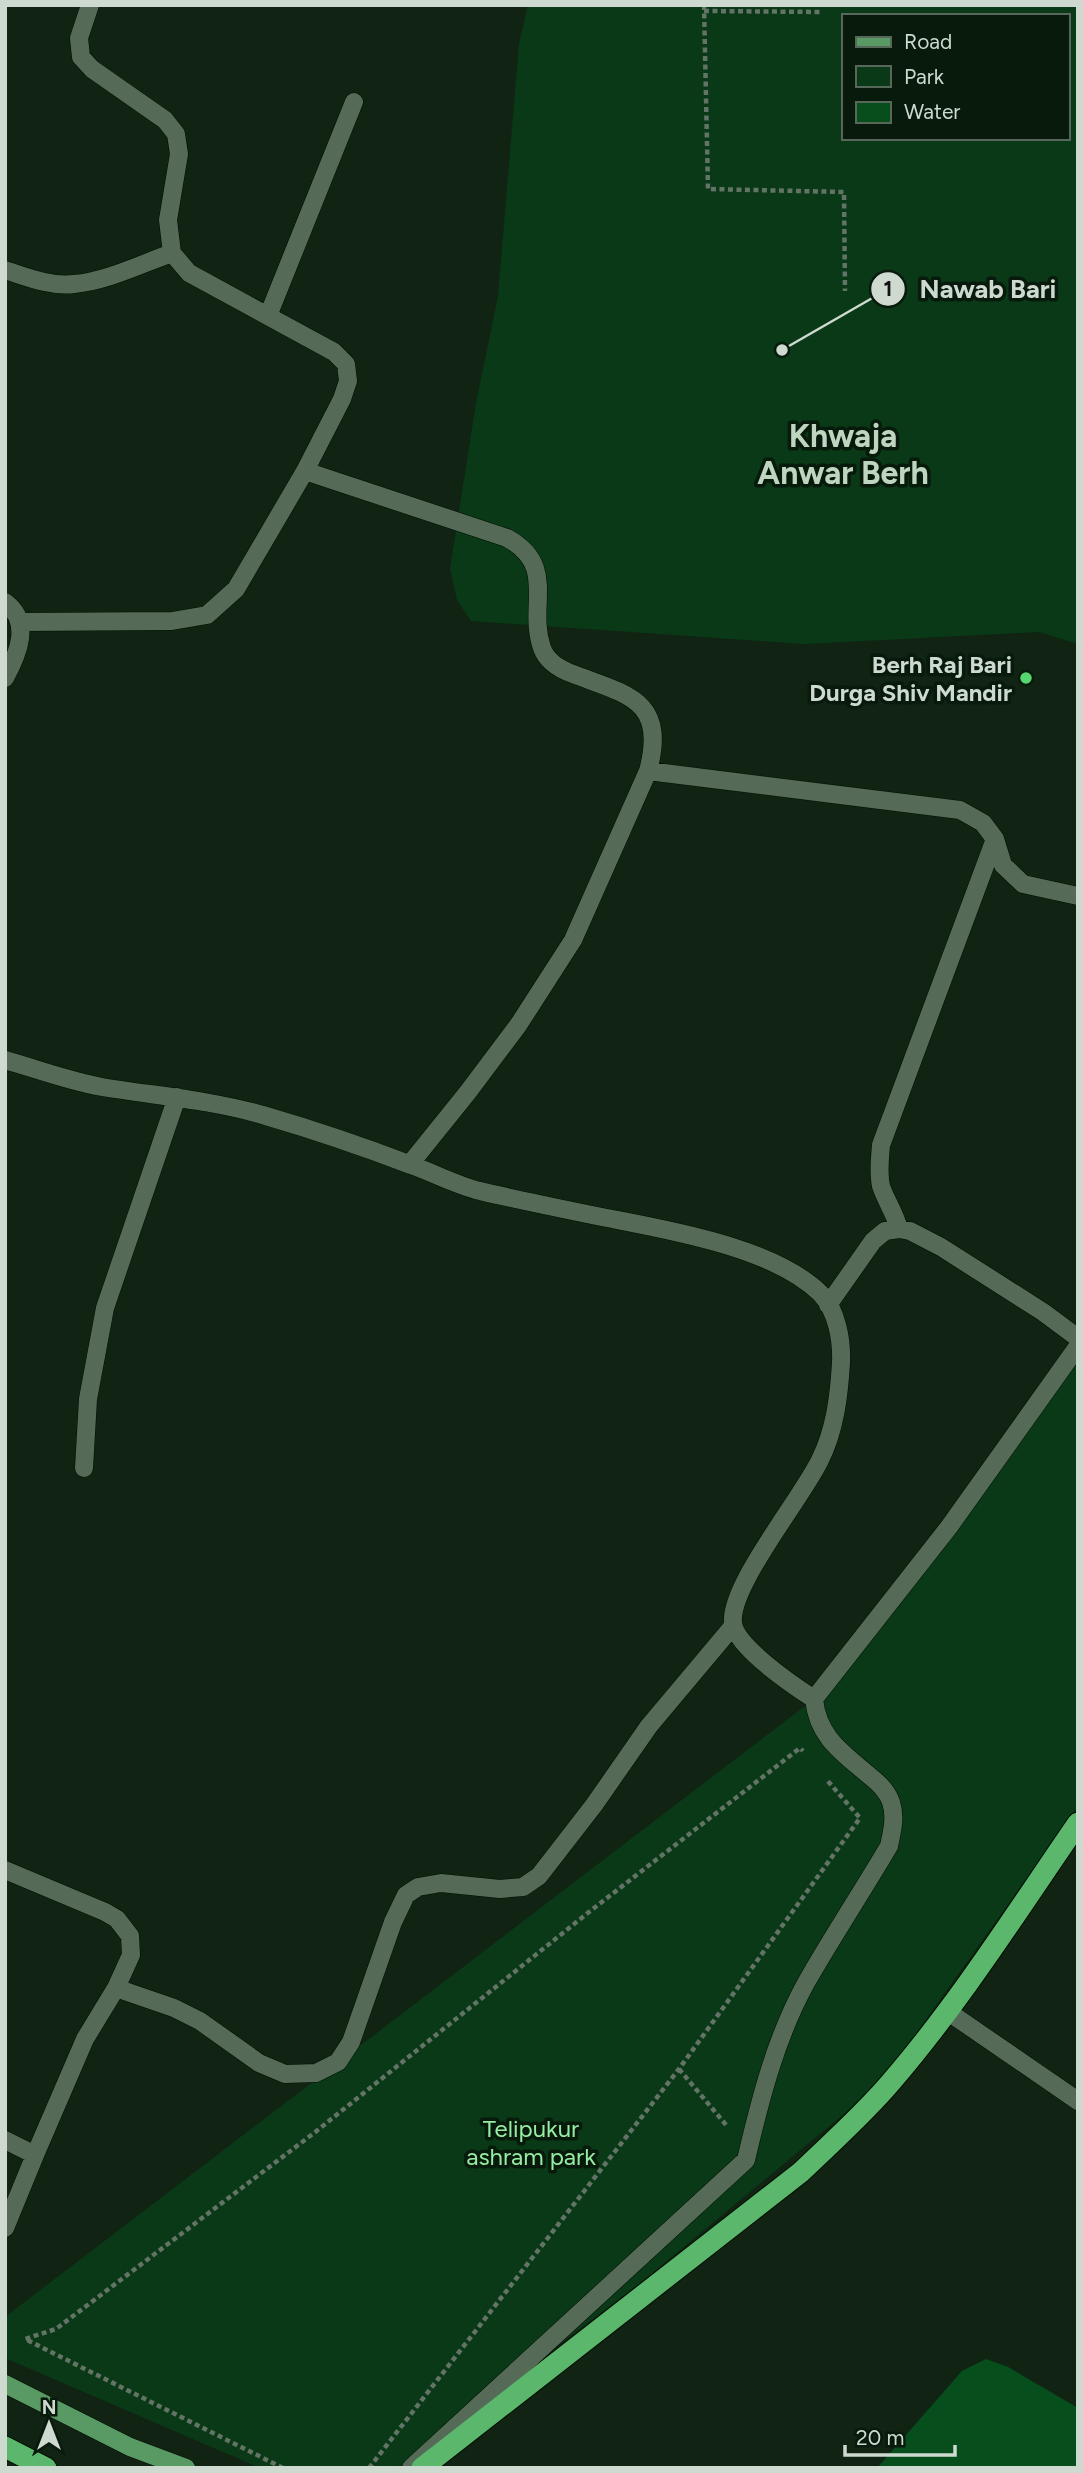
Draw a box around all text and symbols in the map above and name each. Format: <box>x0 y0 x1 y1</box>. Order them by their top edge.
legend <box>842 14 1069 140</box>
text: Road <box>904 29 952 54</box>
text: Park <box>904 64 945 89</box>
text: Water <box>904 99 960 124</box>
callout: Nawab Bari <box>870 266 1070 313</box>
text: Nawab Bari <box>920 273 1056 305</box>
text: 1 <box>884 276 892 301</box>
district label: Khwaja Anwar Berh <box>757 417 929 492</box>
place label: Berh Raj Bari Durga Shiv Mandir <box>809 650 1012 707</box>
marker: Berh Raj Bari Durga Shiv Mandir <box>1018 670 1034 686</box>
park label: Telipukur ashram park <box>466 2114 596 2171</box>
north arrow <box>14 2389 84 2459</box>
text: N <box>42 2396 56 2419</box>
scale bar <box>845 2414 955 2458</box>
text: 20 m <box>856 2425 904 2450</box>

